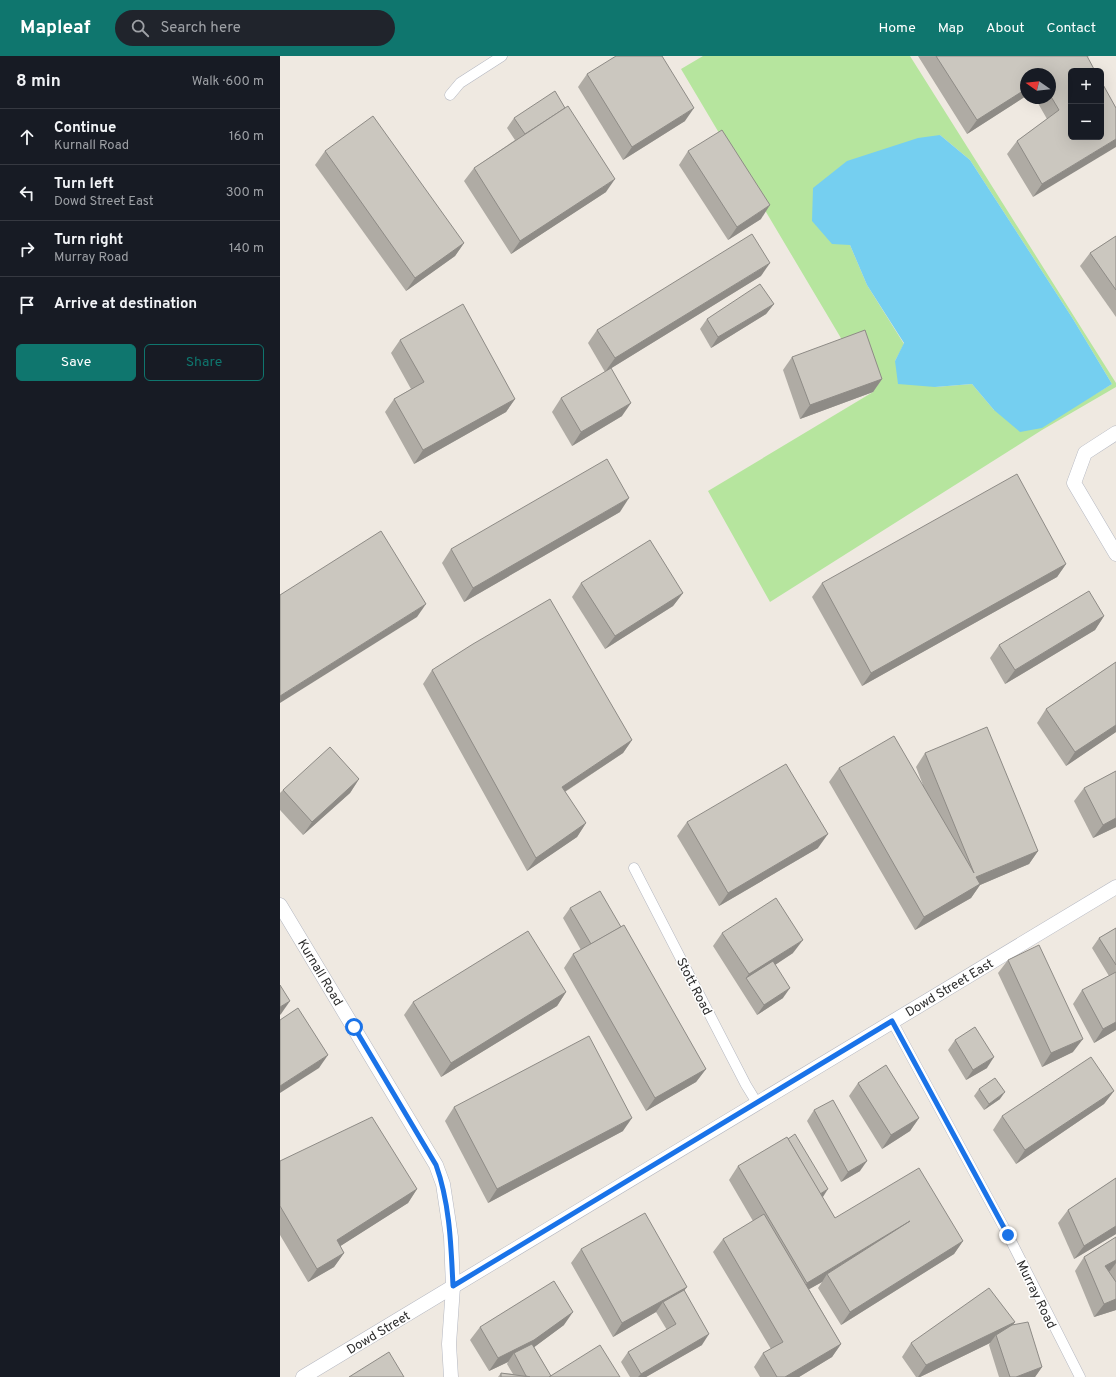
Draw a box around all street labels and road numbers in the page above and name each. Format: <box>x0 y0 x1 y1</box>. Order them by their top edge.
street label: Kurnall Road <box>293 937 345 1009</box>
street label: Stott Road <box>672 955 715 1018</box>
street label: Dowd Street East <box>903 956 997 1021</box>
street label: Murray Road <box>1012 1258 1059 1332</box>
street label: Dowd Street <box>344 1308 414 1359</box>

